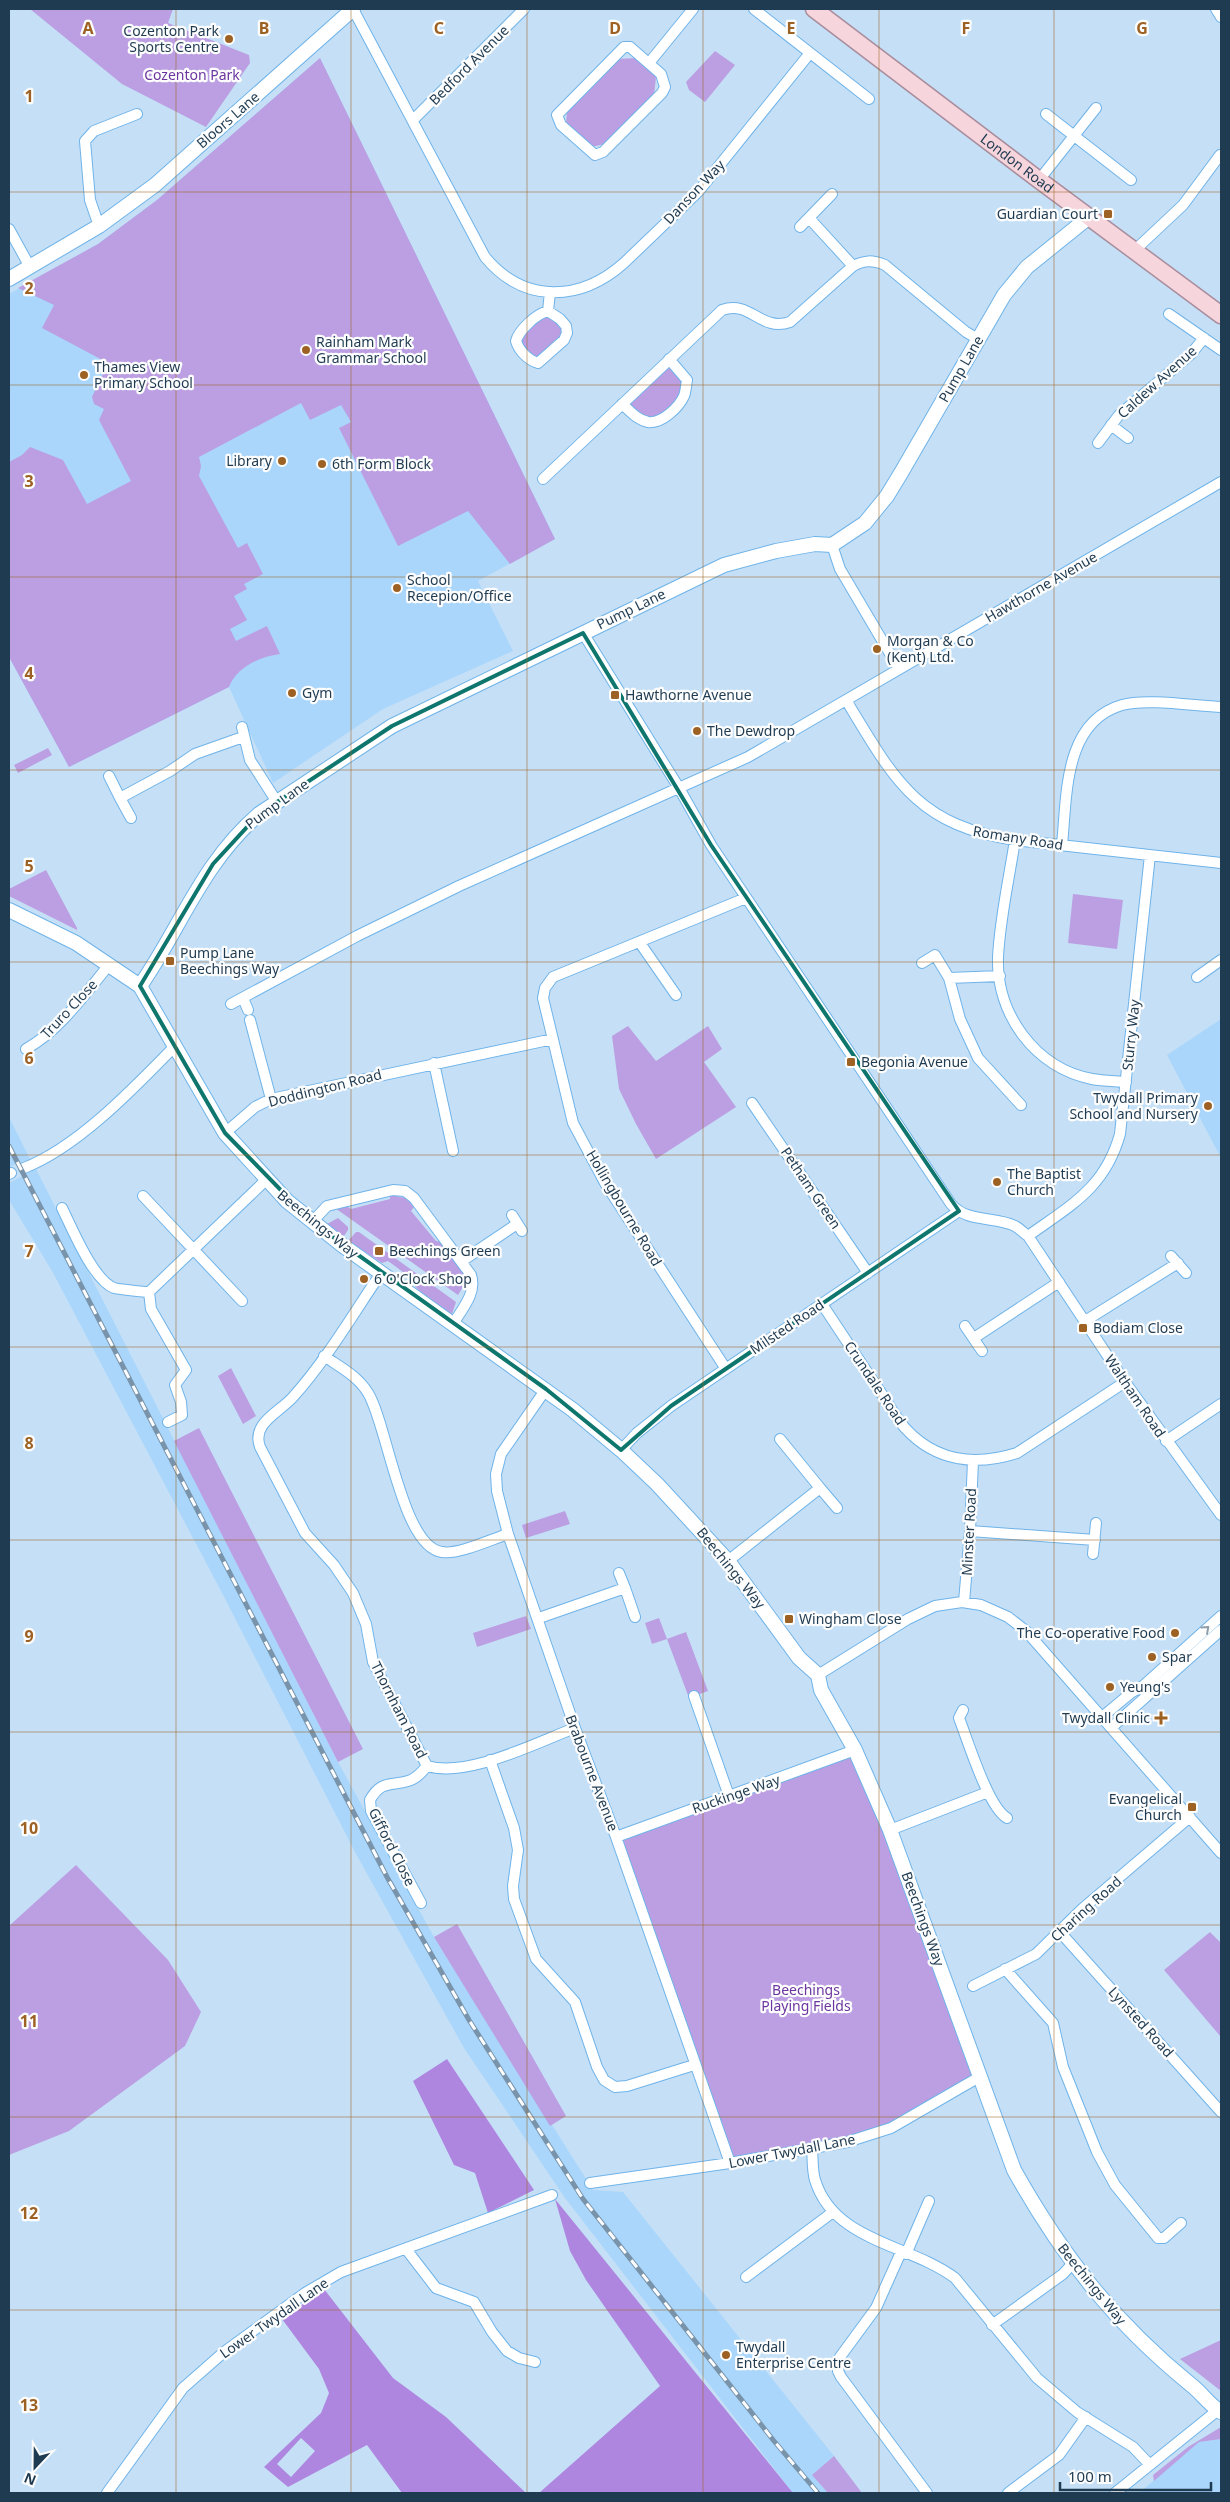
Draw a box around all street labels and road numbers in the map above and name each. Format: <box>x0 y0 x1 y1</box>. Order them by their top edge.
street label: Bedford Avenue <box>425 20 513 109</box>
street label: Bloors Lane <box>192 87 263 152</box>
street label: London Road <box>977 129 1058 197</box>
street label: Danson Way <box>659 155 729 228</box>
street label: Pump Lane <box>934 332 987 406</box>
street label: Caldew Avenue <box>1113 341 1200 422</box>
street label: Hawthorne Avenue <box>981 547 1100 626</box>
street label: Pump Lane <box>593 584 668 633</box>
street label: Pump Lane <box>241 774 312 833</box>
street label: Romany Road <box>972 821 1065 854</box>
street label: Truro Close <box>36 975 101 1042</box>
street label: Sturry Way <box>1117 998 1144 1071</box>
street label: Doddington Road <box>266 1064 384 1111</box>
street label: Petham Green <box>777 1143 846 1232</box>
street label: Hollingbourne Road <box>582 1146 667 1269</box>
street label: Beechings Way <box>274 1185 364 1263</box>
street label: Milsted Road <box>746 1295 827 1358</box>
street label: Crundale Road <box>840 1337 910 1428</box>
street label: Waltham Road <box>1101 1351 1170 1441</box>
street label: Minster Road <box>957 1488 980 1576</box>
street label: Beechings Way <box>693 1523 771 1613</box>
street label: Thornham Road <box>367 1658 432 1761</box>
street label: Brabourne Avenue <box>562 1712 623 1834</box>
street label: Ruckinge Way <box>689 1769 783 1817</box>
street label: Gifford Close <box>365 1805 420 1889</box>
street label: Beechings Way <box>898 1869 950 1970</box>
street label: Charing Road <box>1046 1872 1125 1946</box>
street label: Lynsted Road <box>1105 1982 1178 2061</box>
street label: Lower Twydall Lane <box>727 2129 857 2172</box>
street label: Beechings Way <box>1054 2239 1132 2329</box>
street label: Lower Twydall Lane <box>216 2273 332 2362</box>

